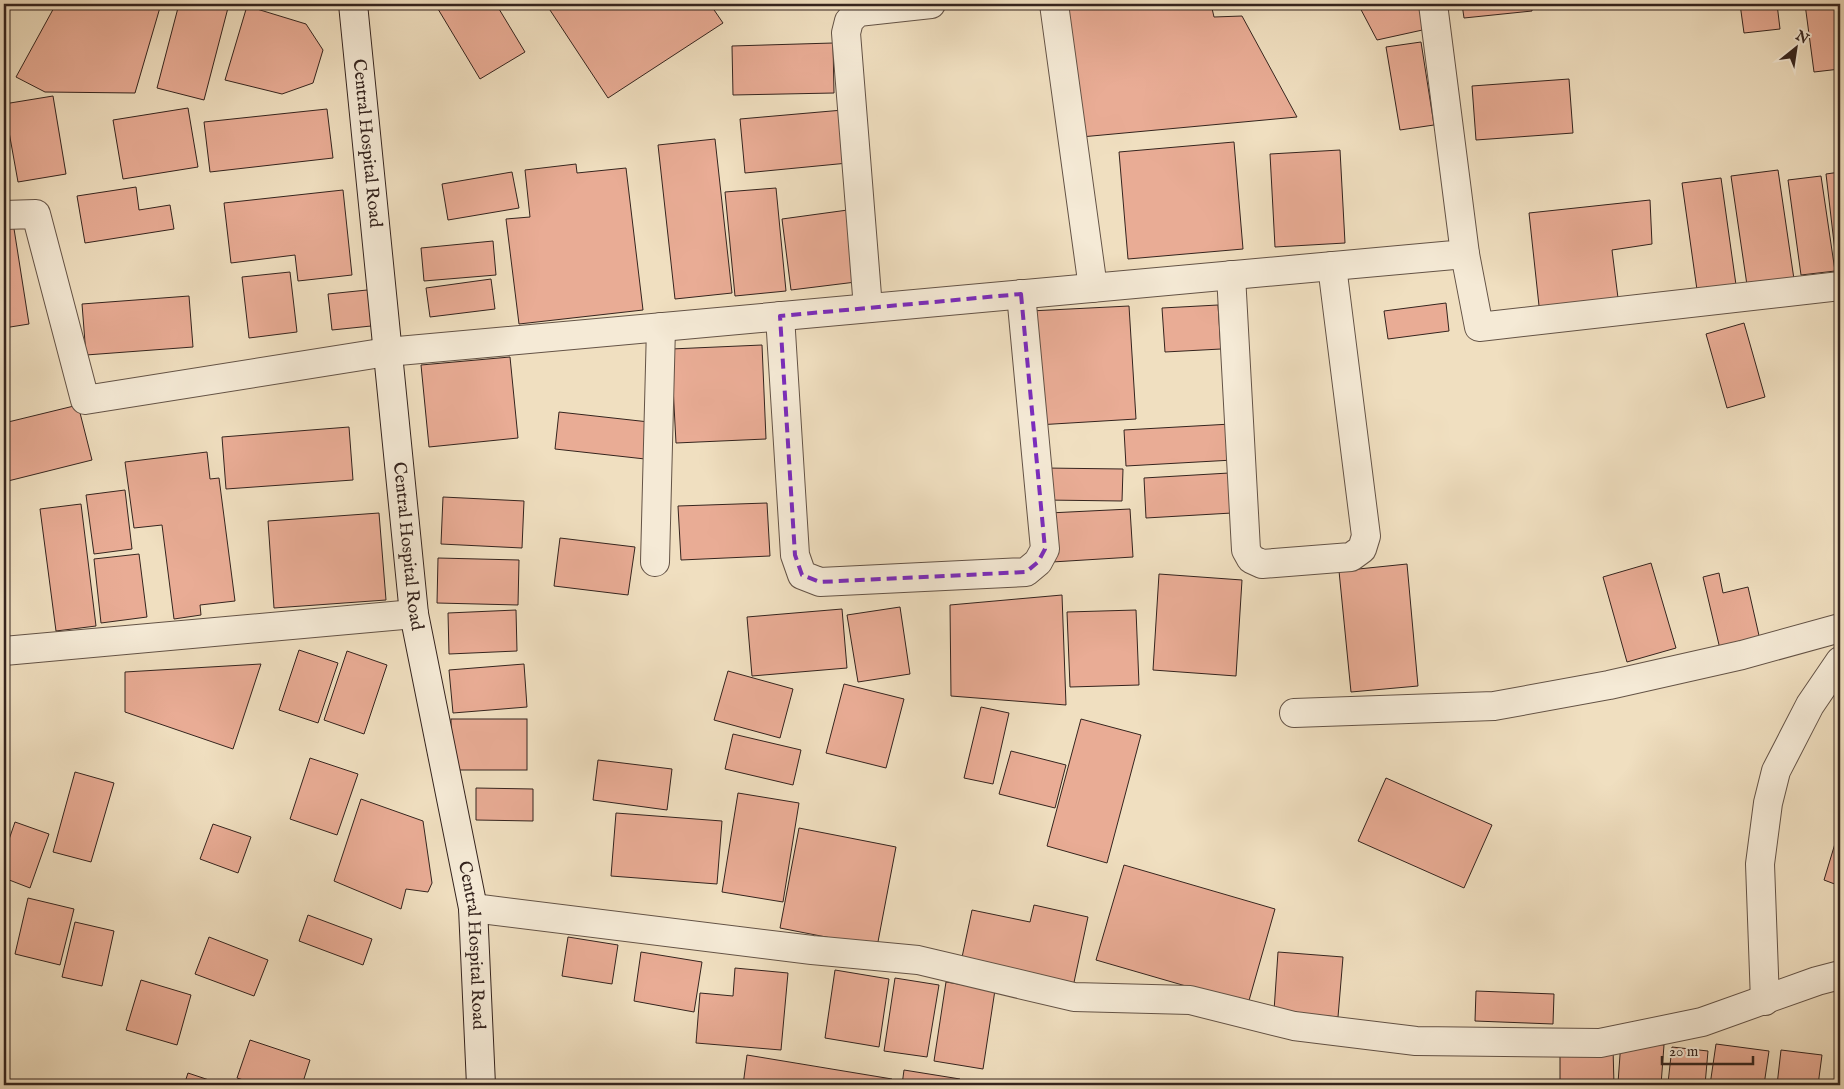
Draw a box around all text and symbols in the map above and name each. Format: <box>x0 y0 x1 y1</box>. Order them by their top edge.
north arrow <box>1772 22 1822 72</box>
text: N <box>1791 26 1812 48</box>
street label: Central Hospital Road <box>347 58 387 229</box>
street label: Central Hospital Road <box>387 461 429 633</box>
street label: Central Hospital Road <box>452 859 490 1031</box>
scale bar <box>1662 1034 1753 1066</box>
text: 20 m <box>1669 1042 1699 1061</box>

